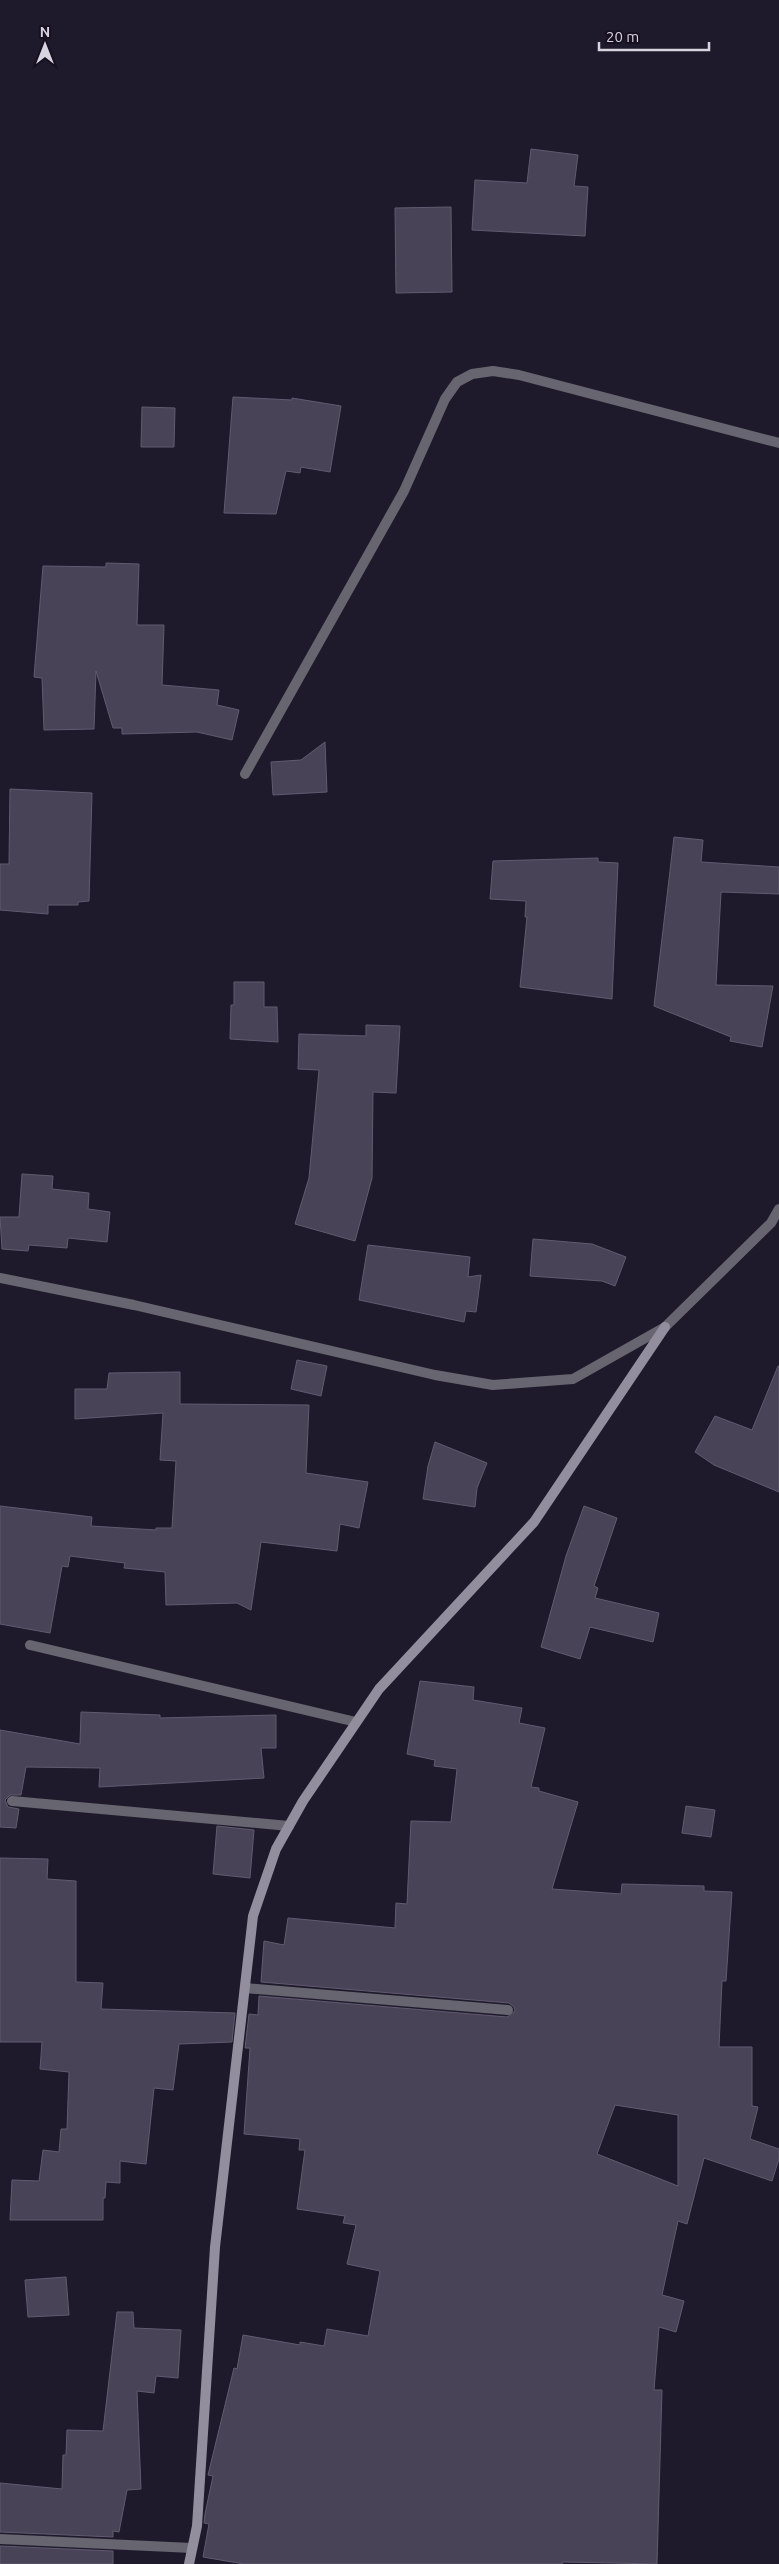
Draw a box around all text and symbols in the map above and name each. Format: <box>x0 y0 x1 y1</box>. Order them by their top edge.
north arrow <box>20 20 70 70</box>
scale bar <box>599 20 709 52</box>
text: N <box>40 24 50 40</box>
text: 20 m <box>606 28 639 45</box>

